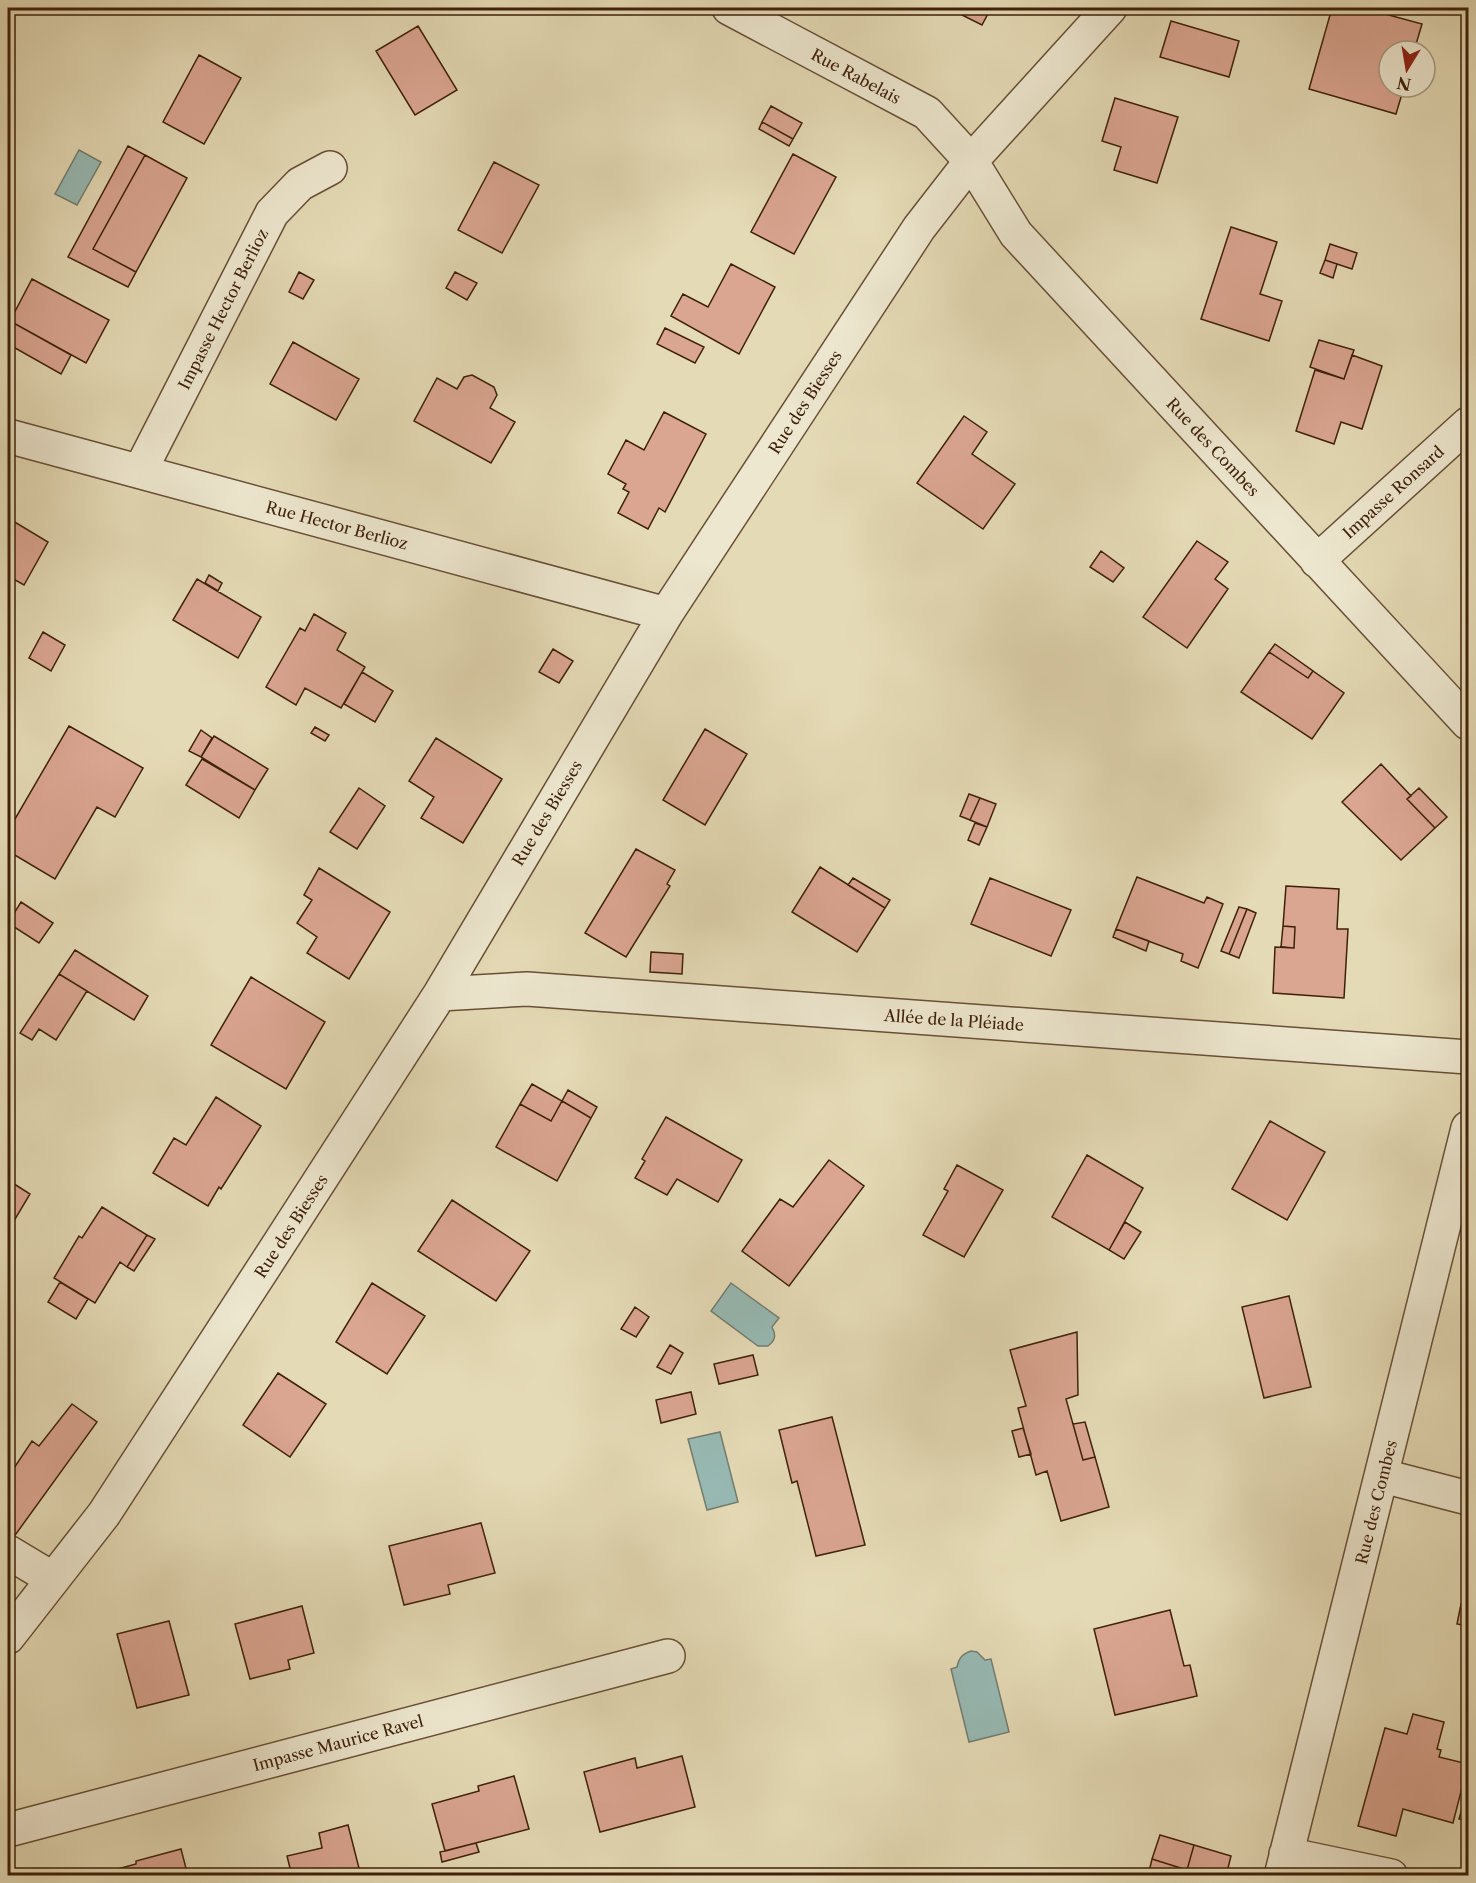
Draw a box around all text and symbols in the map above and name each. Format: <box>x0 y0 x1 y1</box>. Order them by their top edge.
north arrow <box>1377 39 1437 99</box>
street label: Rue Rabelais <box>808 44 904 108</box>
text: N <box>1395 73 1413 95</box>
street label: Impasse Hector Berlioz <box>174 225 272 393</box>
street label: Rue des Biesses <box>764 346 846 458</box>
street label: Rue des Combes <box>1162 394 1264 500</box>
street label: Impasse Ronsard <box>1338 441 1448 543</box>
street label: Rue Hector Berlioz <box>264 496 410 554</box>
street label: Rue des Biesses <box>508 757 586 869</box>
street label: Allée de la Pléiade <box>882 1005 1025 1035</box>
street label: Rue des Biesses <box>250 1170 332 1282</box>
street label: Rue des Combes <box>1351 1438 1401 1566</box>
street label: Impasse Maurice Ravel <box>251 1711 426 1775</box>

